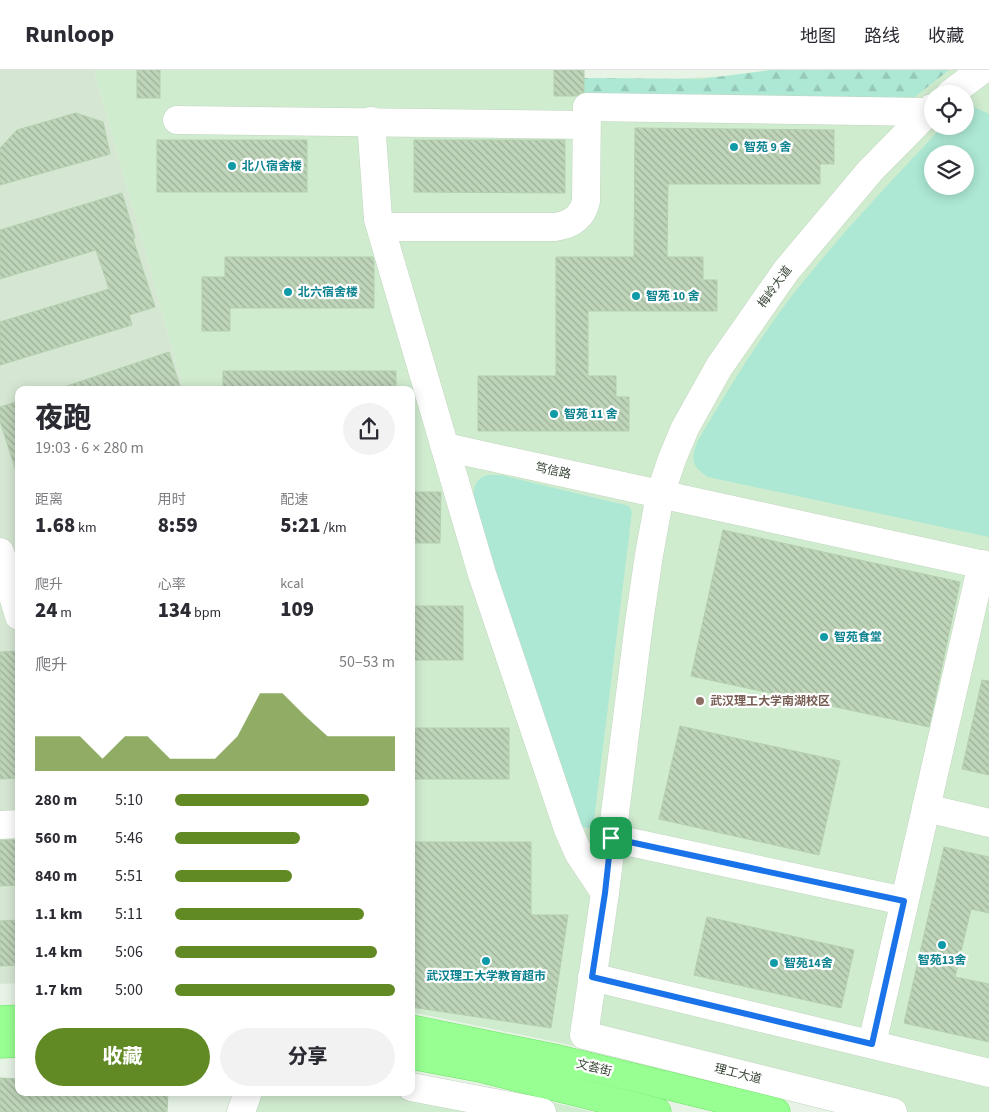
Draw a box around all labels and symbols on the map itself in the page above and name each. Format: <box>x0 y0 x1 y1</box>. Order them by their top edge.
place label: 智苑 9 舍 <box>744 139 791 156</box>
marker: 智苑 9 舍 <box>728 141 740 153</box>
place label: 北八宿舍楼 <box>242 158 302 175</box>
marker: 北八宿舍楼 <box>226 160 238 172</box>
street label: 梅岭大道 <box>754 263 796 311</box>
place label: 北六宿舍楼 <box>298 284 358 301</box>
marker: 北六宿舍楼 <box>282 286 294 298</box>
place label: 智苑 10 舍 <box>646 288 699 305</box>
marker: 智苑 10 舍 <box>630 290 642 302</box>
place label: 智苑 11 舍 <box>564 406 617 423</box>
marker: 智苑 11 舍 <box>548 408 560 420</box>
street label: 笃信路 <box>534 459 572 483</box>
place label: 智苑食堂 <box>834 629 882 646</box>
marker: 智苑食堂 <box>818 631 830 643</box>
place label: 武汉理工大学南湖校区 <box>710 693 830 710</box>
marker: 武汉理工大学南湖校区 <box>694 695 706 707</box>
pin <box>590 817 632 859</box>
marker: 智苑13舍 <box>936 939 948 951</box>
place label: 智苑13舍 <box>918 952 966 969</box>
marker: 武汉理工大学教育超市 <box>480 955 492 967</box>
place label: 智苑14舍 <box>784 955 833 972</box>
marker: 智苑14舍 <box>768 957 780 969</box>
place label: 武汉理工大学教育超市 <box>426 968 546 985</box>
street label: 文荟街 <box>574 1055 614 1081</box>
street label: 理工大道 <box>713 1060 763 1088</box>

